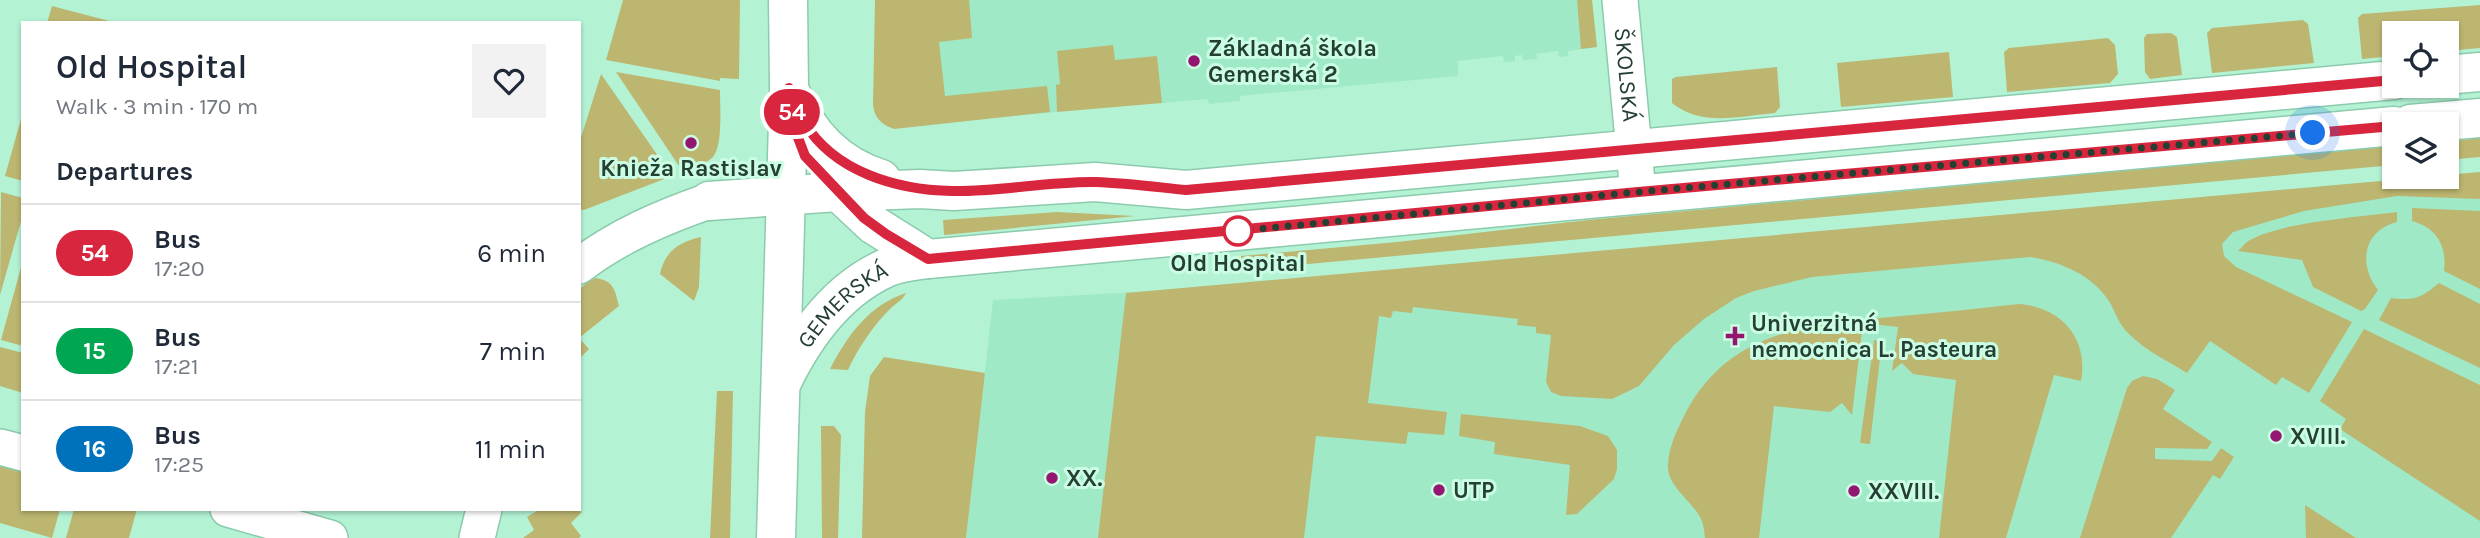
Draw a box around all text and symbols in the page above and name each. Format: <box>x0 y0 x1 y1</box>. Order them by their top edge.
map controls <box>2382 21 2459 189</box>
button: locate <box>2382 21 2459 98</box>
street label: ŠKOLSKÁ <box>1609 26 1645 123</box>
place label: Základná škola Gemerská 2 <box>1208 35 1377 88</box>
button: heart <box>472 44 546 118</box>
text: Old Hospital <box>56 48 247 86</box>
marker: Základná škola Gemerská 2 <box>1186 53 1202 69</box>
line badge: 54 <box>760 89 824 135</box>
text: Walk · 3 min · 170 m <box>56 93 258 120</box>
text: 54 <box>778 98 806 126</box>
button: layers <box>2382 112 2459 189</box>
your location <box>2295 115 2330 150</box>
marker: Knieža Rastislav <box>683 135 699 151</box>
place label: Knieža Rastislav <box>600 155 782 182</box>
text: Departures <box>56 156 193 187</box>
marker: Old Hospital <box>1223 216 1253 246</box>
text: Bus <box>154 224 201 255</box>
text: 6 min <box>477 238 546 269</box>
text: 54 <box>80 239 109 267</box>
place label: Old Hospital <box>1170 250 1306 277</box>
text: 17:20 <box>154 255 205 282</box>
street label: GEMERSKÁ <box>791 256 892 353</box>
place label: Univerzitná nemocnica L. Pasteura <box>1751 310 1997 363</box>
text: Bus <box>154 322 201 353</box>
marker: Univerzitná nemocnica L. Pasteura <box>1725 326 1745 346</box>
text: 7 min <box>480 336 546 367</box>
text: 15 <box>83 337 106 365</box>
text: 17:21 <box>154 353 199 380</box>
text: Bus <box>154 420 201 451</box>
place label: XVIII. <box>2290 423 2346 450</box>
marker: XVIII. <box>2268 428 2284 444</box>
text: 11 min <box>475 434 546 465</box>
text: 16 <box>83 435 106 463</box>
text: 17:25 <box>154 451 204 478</box>
place label: XX. <box>1066 465 1102 492</box>
marker: XX. <box>1044 470 1060 486</box>
place label: UTP <box>1453 477 1494 504</box>
place label: XXVIII. <box>1868 478 1939 505</box>
marker: UTP <box>1431 482 1447 498</box>
marker: XXVIII. <box>1846 483 1862 499</box>

